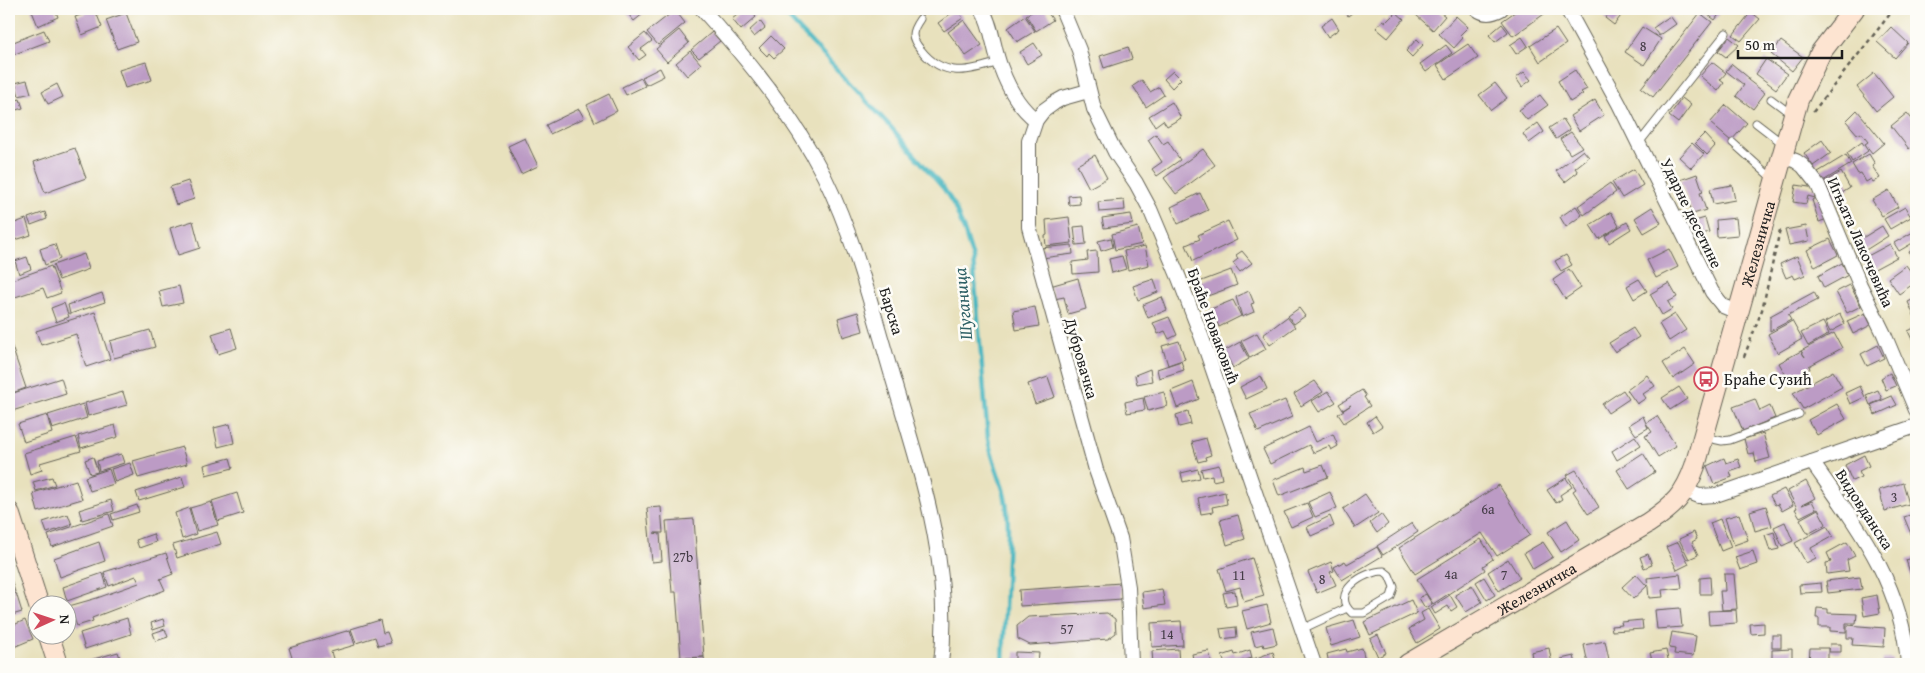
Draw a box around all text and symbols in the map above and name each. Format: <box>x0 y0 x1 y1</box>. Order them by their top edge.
scale bar <box>1738 28 1841 60</box>
text: 50 m <box>1745 34 1776 55</box>
house number: 8 <box>1640 36 1647 56</box>
street label: Ударне десетине <box>1655 154 1729 272</box>
street label: Игњата Лакочевића <box>1821 173 1901 311</box>
street label: Железничка <box>1734 198 1781 290</box>
street label: Браће Новаковић <box>1182 264 1246 388</box>
water label: Шуганица <box>946 266 979 341</box>
street label: Барска <box>873 284 911 338</box>
street label: Дубровачка <box>1059 314 1105 402</box>
bus stop icon: Браће Сузић <box>1693 366 1719 392</box>
place label: Браће Сузић <box>1724 367 1812 391</box>
street label: Видовданска <box>1830 464 1900 554</box>
house number: 3 <box>1891 487 1897 507</box>
house number: 6a <box>1481 499 1495 519</box>
house number: 27b <box>673 547 693 567</box>
street label: Железничка <box>1491 556 1581 622</box>
house number: 4a <box>1444 564 1458 584</box>
house number: 11 <box>1232 565 1246 585</box>
house number: 7 <box>1501 565 1508 585</box>
house number: 8 <box>1319 569 1326 589</box>
north arrow <box>28 596 78 646</box>
text: N <box>55 614 75 625</box>
house number: 57 <box>1060 619 1074 639</box>
house number: 14 <box>1160 624 1174 644</box>

